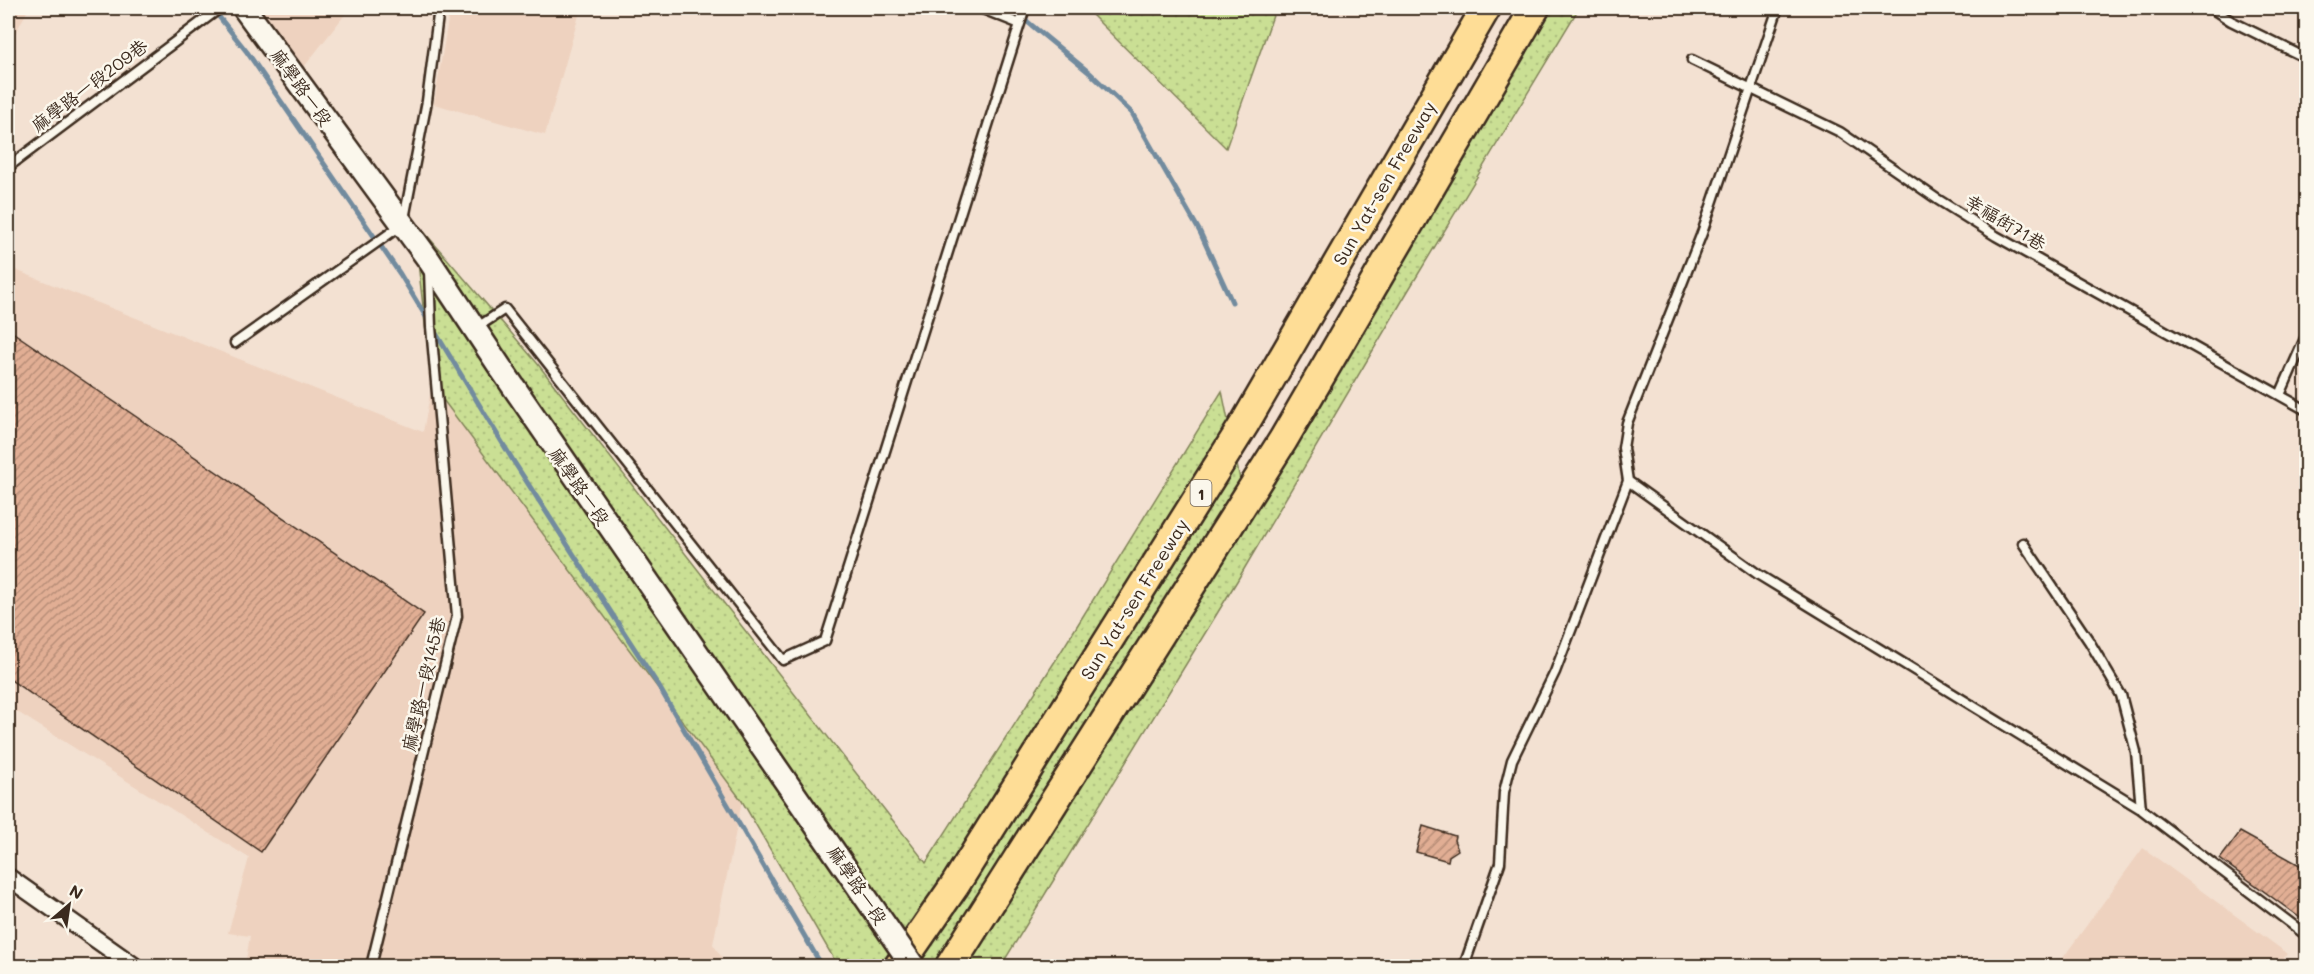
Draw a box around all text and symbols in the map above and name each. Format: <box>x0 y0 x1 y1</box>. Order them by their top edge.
street label: 麻學路一段209巷 <box>26 33 152 137</box>
street label: 麻學路一段 <box>266 44 338 130</box>
street label: Sun Yat-sen Freeway <box>1327 97 1441 269</box>
street label: 幸福街71巷 <box>1961 189 2051 255</box>
street label: 麻學路一段 <box>544 442 616 530</box>
road number: 1 <box>1190 480 1212 506</box>
street label: Sun Yat-sen Freeway <box>1075 514 1193 684</box>
street label: 麻學路一段145巷 <box>396 615 450 753</box>
street label: 麻學路一段 <box>823 841 893 929</box>
north arrow <box>39 875 99 935</box>
text: N <box>66 879 87 904</box>

